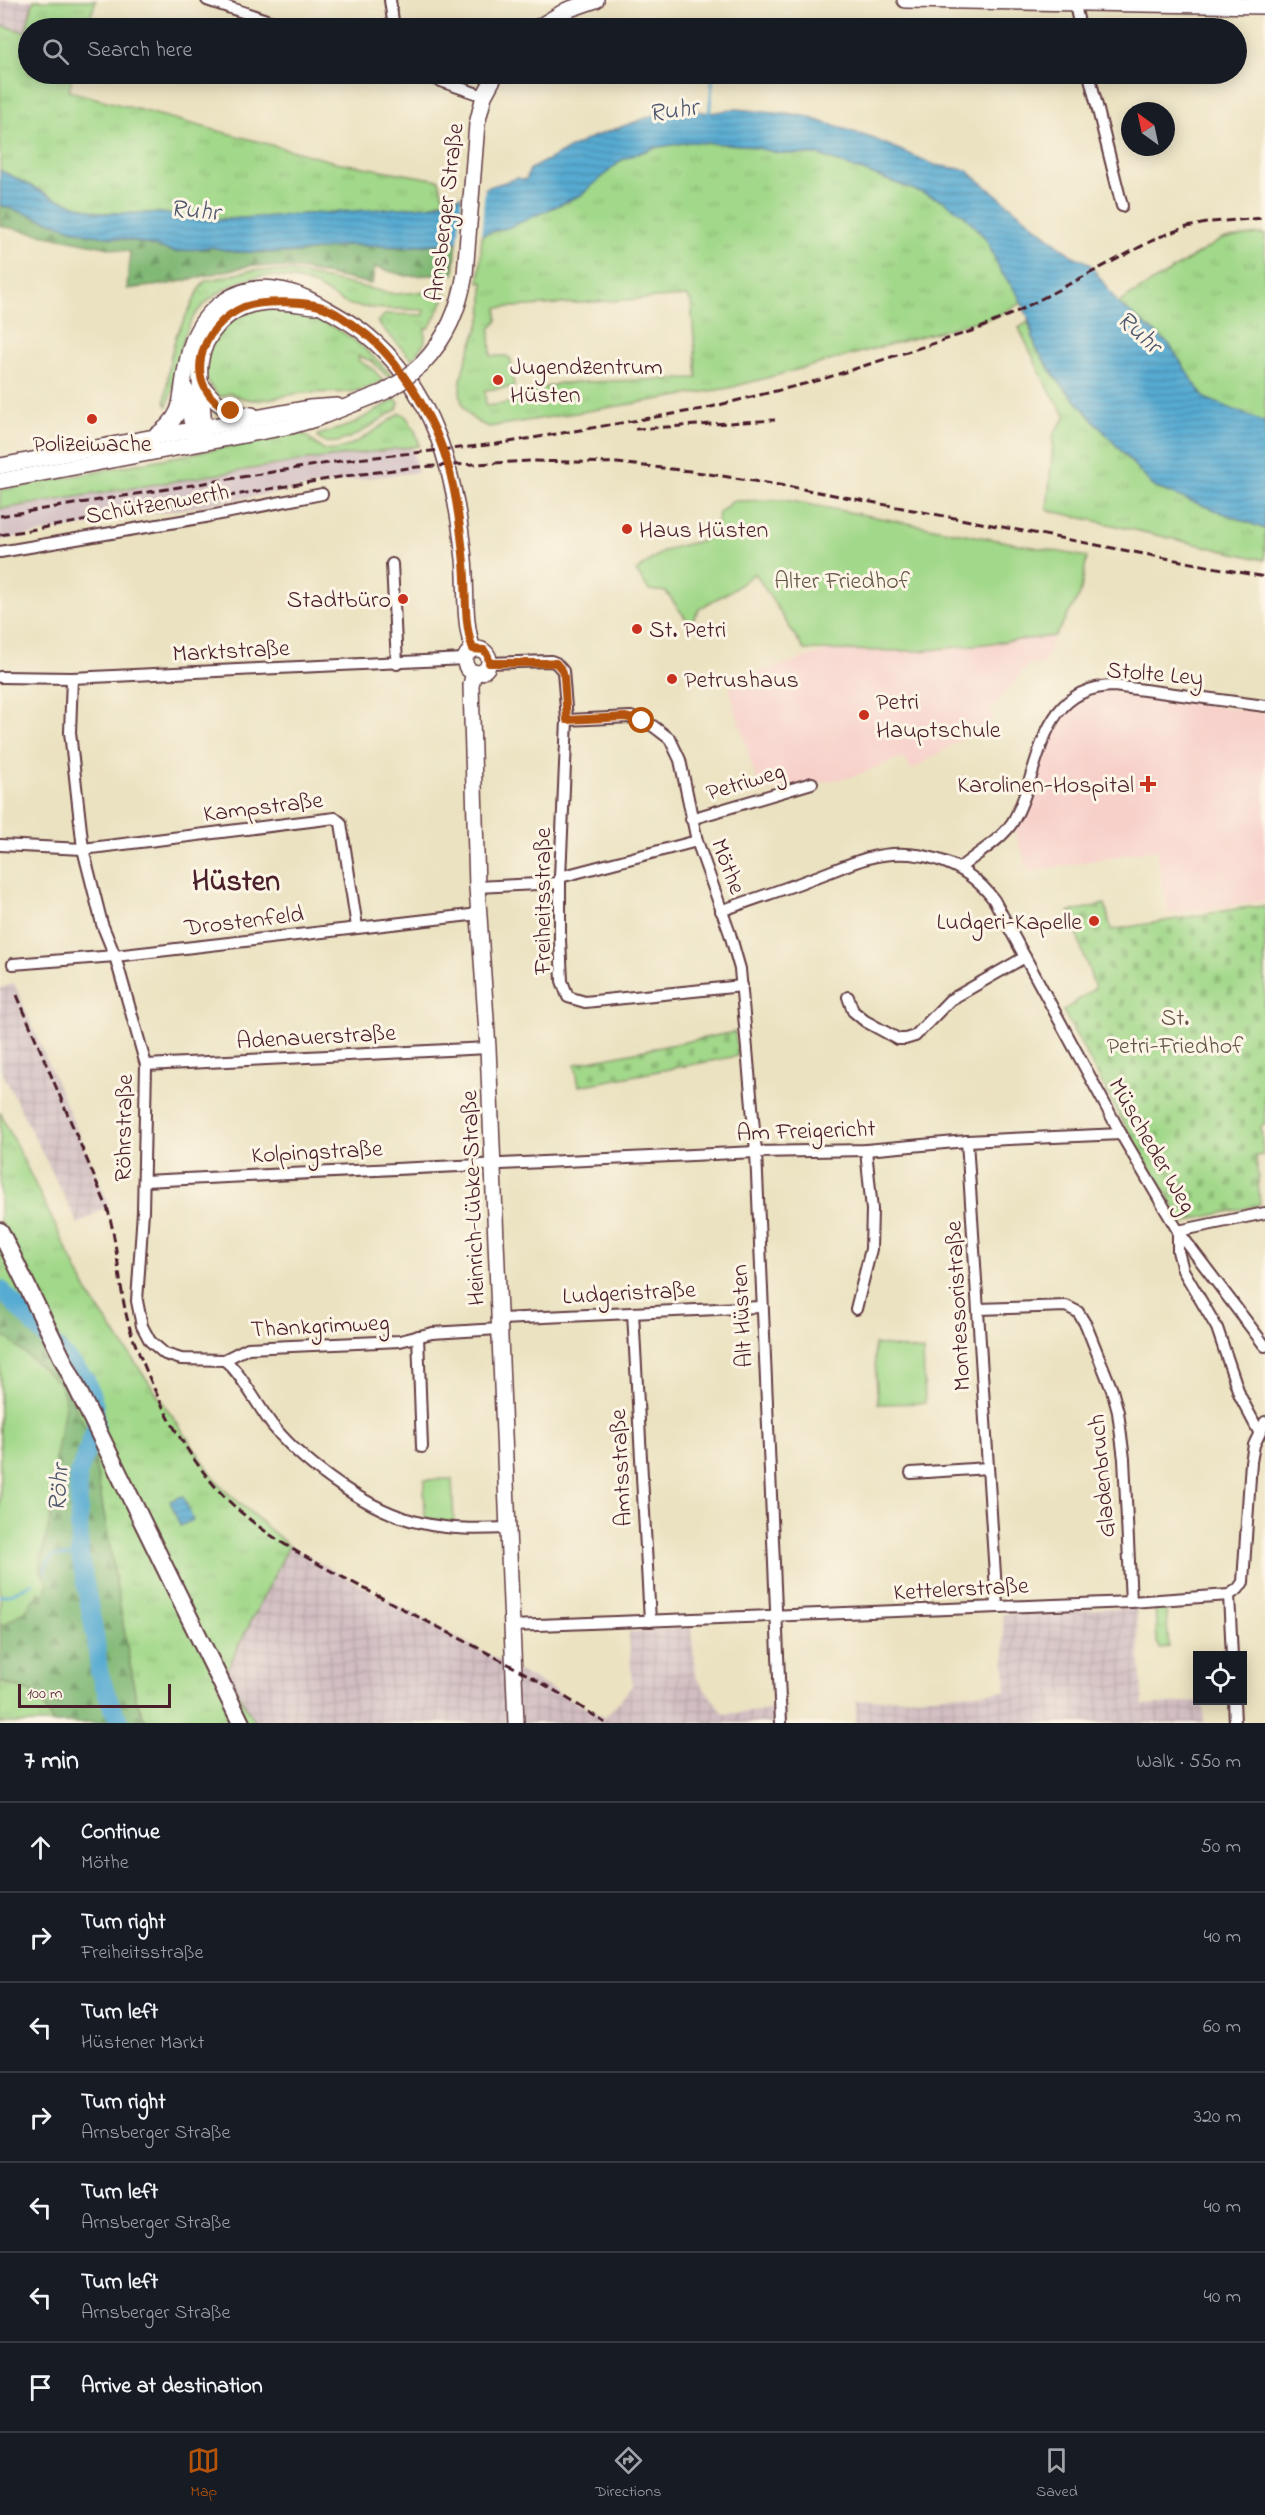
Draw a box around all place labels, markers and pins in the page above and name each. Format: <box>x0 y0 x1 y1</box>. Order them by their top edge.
place label: Jugendzentrum Hüsten <box>510 351 663 414</box>
marker: Jugendzentrum Hüsten <box>491 373 505 387</box>
marker: Polizeiwache <box>85 412 99 426</box>
place label: Polizeiwache <box>32 428 152 463</box>
place label: Haus Hüsten <box>639 514 768 549</box>
marker: Haus Hüsten <box>620 522 634 536</box>
place label: Stadtbüro <box>287 584 391 619</box>
marker: Stadtbüro <box>396 592 410 606</box>
place label: St. Petri <box>649 614 726 649</box>
marker: St. Petri <box>630 622 644 636</box>
place label: Petrushaus <box>684 664 799 699</box>
marker: Petrushaus <box>665 672 679 686</box>
place label: Petri Hauptschule <box>876 686 1001 749</box>
marker: Petri Hauptschule <box>857 708 871 722</box>
place label: Karolinen-Hospital <box>957 769 1134 804</box>
marker: Karolinen-Hospital <box>1139 775 1157 793</box>
place label: Ludgeri-Kapelle <box>936 906 1082 941</box>
marker: Ludgeri-Kapelle <box>1087 914 1101 928</box>

